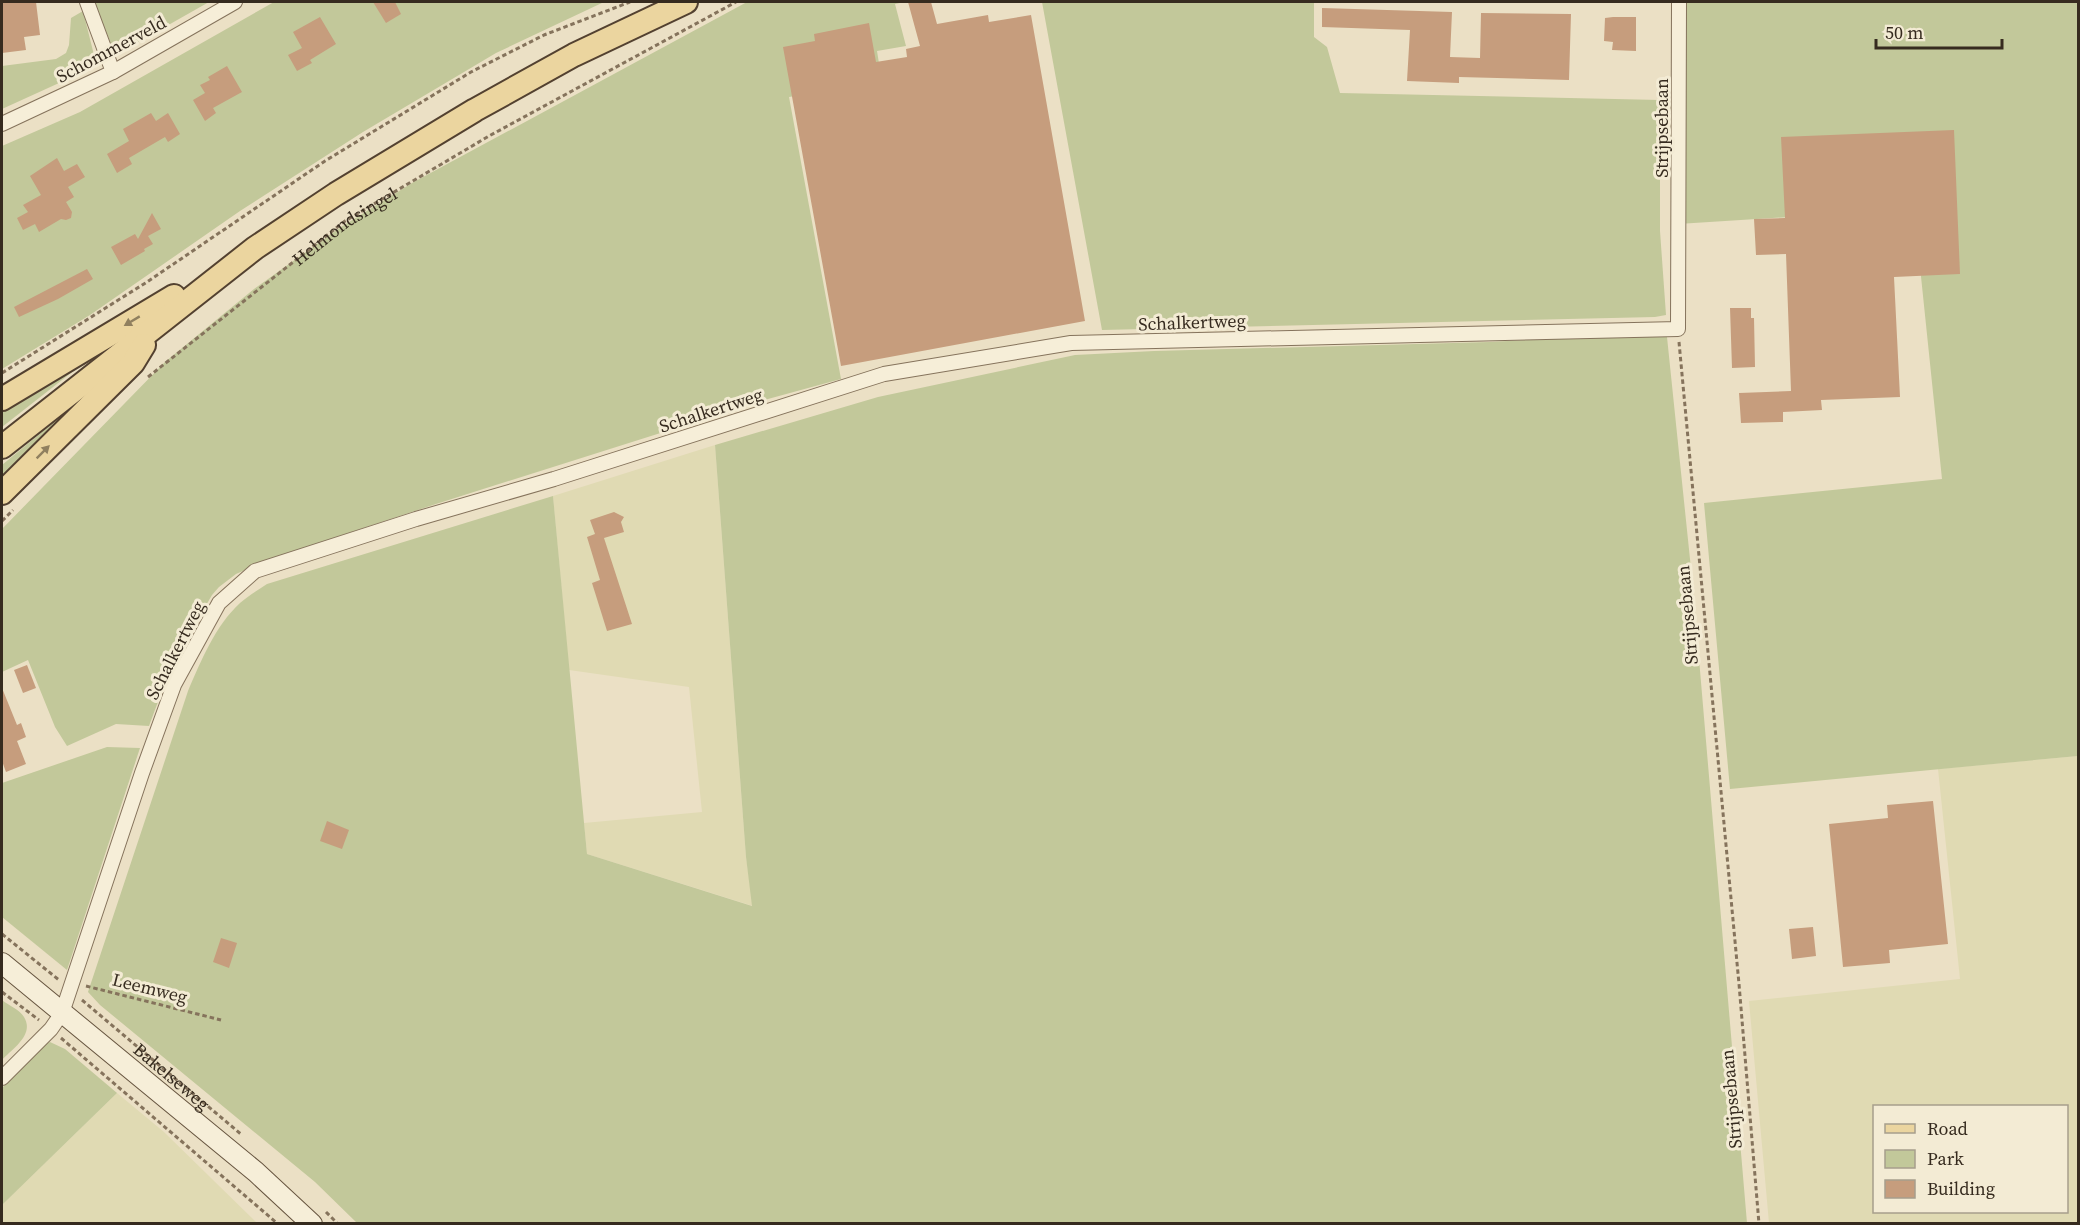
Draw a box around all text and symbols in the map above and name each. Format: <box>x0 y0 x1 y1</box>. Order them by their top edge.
street label: Schommerveld <box>52 10 170 88</box>
scale bar <box>1876 12 2002 50</box>
text: 50 m <box>1885 20 1923 45</box>
street label: Strijpsebaan <box>1649 78 1674 178</box>
street label: Helmondsingel <box>286 181 402 271</box>
street label: Schalkertweg <box>1138 308 1246 336</box>
one-way arrow <box>124 315 140 326</box>
street label: Schalkertweg <box>656 381 766 439</box>
one-way arrow <box>36 444 50 459</box>
street label: Strijpsebaan <box>1670 564 1704 666</box>
street label: Schalkertweg <box>139 596 211 704</box>
street label: Leemweg <box>110 967 190 1009</box>
street label: Bakelseweg <box>129 1037 216 1116</box>
street label: Strijpsebaan <box>1714 1048 1748 1150</box>
legend <box>1873 1105 2068 1213</box>
text: Road <box>1927 1116 1968 1141</box>
text: Park <box>1927 1146 1964 1171</box>
text: Building <box>1927 1176 1995 1201</box>

